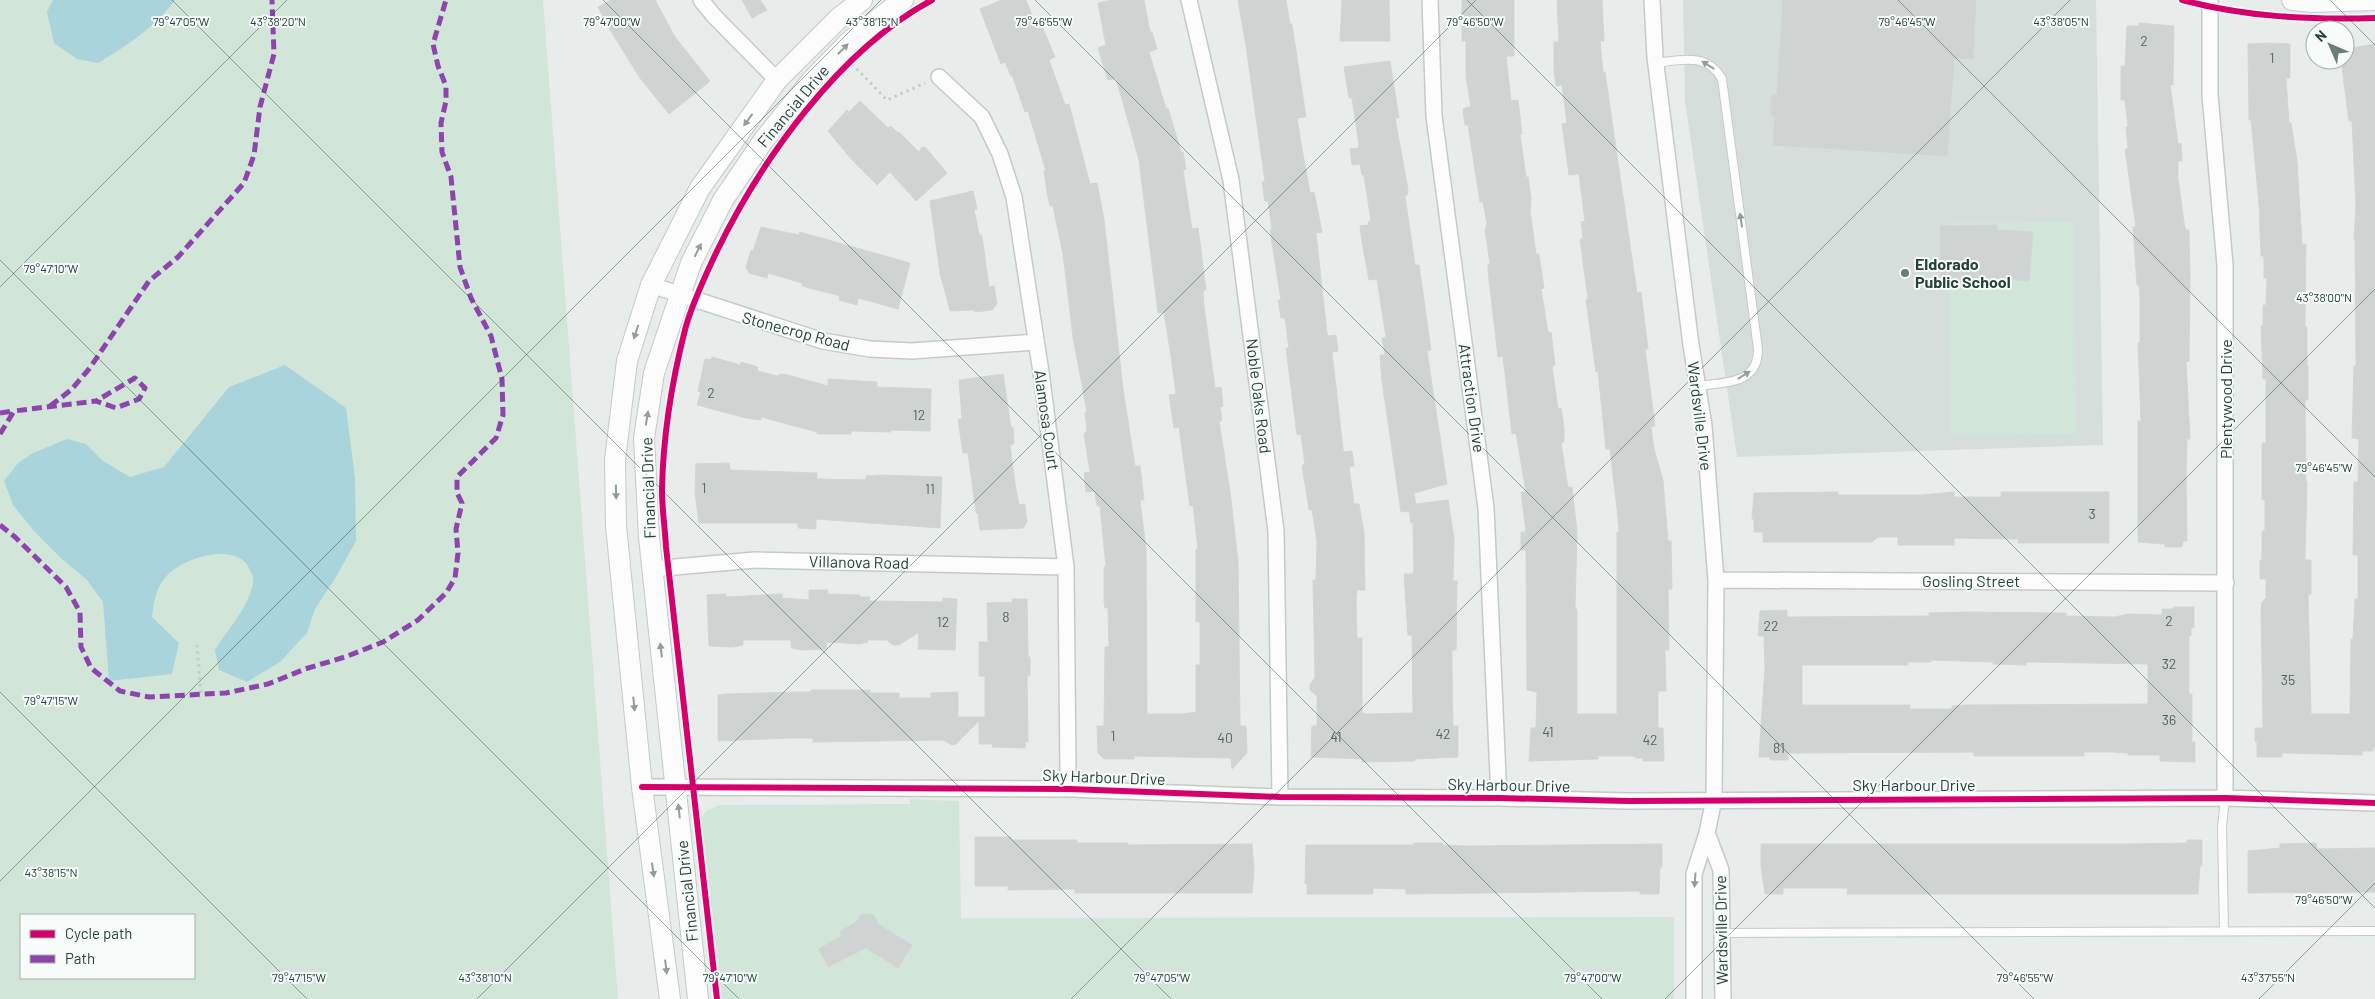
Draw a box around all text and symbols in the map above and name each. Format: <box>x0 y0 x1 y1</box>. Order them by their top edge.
text: 79°47'05"W <box>153 14 210 28</box>
text: 43°38'20"N <box>250 14 306 28</box>
text: 79°47'00"W <box>583 14 641 28</box>
text: 43°38'15"N <box>845 14 899 28</box>
text: 79°46'55"W <box>1016 14 1073 28</box>
text: 79°46'50"W <box>1446 14 1504 28</box>
text: 79°46'45"W <box>1878 14 1936 28</box>
text: 43°38'05"N <box>2033 14 2089 28</box>
north arrow <box>2305 20 2355 70</box>
text: N <box>2311 26 2330 45</box>
house number: 2 <box>2140 32 2148 49</box>
one-way arrow <box>837 43 849 55</box>
house number: 1 <box>2270 49 2274 66</box>
one-way arrow <box>1702 60 1715 69</box>
street label: Financial Drive <box>753 61 833 151</box>
one-way arrow <box>743 113 753 127</box>
one-way arrow <box>1737 211 1745 227</box>
one-way arrow <box>694 243 702 257</box>
place label: Eldorado Public School <box>1915 254 2011 291</box>
text: 79°47'10"W <box>24 261 79 275</box>
marker: Eldorado Public School <box>1899 267 1911 279</box>
text: 43°38'00"N <box>2296 290 2352 304</box>
street label: Stonecrop Road <box>740 307 852 354</box>
one-way arrow <box>632 324 639 339</box>
street label: Noble Oaks Road <box>1243 337 1276 455</box>
street label: Plentywood Drive <box>2216 339 2235 459</box>
street label: Attraction Drive <box>1455 342 1490 454</box>
street label: Wardsville Drive <box>1684 360 1717 471</box>
street label: Alamosa Court <box>1031 368 1064 471</box>
one-way arrow <box>1738 371 1751 380</box>
house number: 2 <box>707 384 715 401</box>
house number: 12 <box>913 406 925 423</box>
one-way arrow <box>644 410 652 426</box>
street label: Financial Drive <box>636 437 659 539</box>
text: 79°46'45"W <box>2295 460 2353 474</box>
house number: 1 <box>702 479 706 496</box>
house number: 11 <box>925 480 935 497</box>
one-way arrow <box>612 484 620 500</box>
house number: 3 <box>2088 505 2096 522</box>
street label: Villanova Road <box>809 551 909 572</box>
street label: Gosling Street <box>1922 571 2020 590</box>
house number: 8 <box>1002 608 1010 625</box>
house number: 2 <box>2165 612 2173 629</box>
house number: 12 <box>937 613 949 630</box>
house number: 22 <box>1763 617 1779 634</box>
one-way arrow <box>657 641 665 657</box>
house number: 32 <box>2162 655 2176 672</box>
house number: 35 <box>2281 671 2295 688</box>
text: 79°47'15"W <box>24 693 78 707</box>
one-way arrow <box>630 696 638 712</box>
house number: 36 <box>2162 711 2176 728</box>
house number: 41 <box>1542 723 1554 740</box>
house number: 42 <box>1435 725 1451 742</box>
house number: 1 <box>1111 727 1115 744</box>
house number: 41 <box>1330 728 1342 745</box>
house number: 40 <box>1217 729 1233 746</box>
house number: 42 <box>1642 731 1658 748</box>
house number: 81 <box>1773 739 1785 756</box>
street label: Sky Harbour Drive <box>1042 765 1166 788</box>
street label: Sky Harbour Drive <box>1447 774 1571 795</box>
street label: Sky Harbour Drive <box>1853 775 1976 794</box>
one-way arrow <box>675 803 683 819</box>
street label: Financial Drive <box>672 840 701 943</box>
one-way arrow <box>649 863 657 879</box>
text: 43°38'15"N <box>24 865 78 879</box>
one-way arrow <box>1690 872 1698 888</box>
street label: Wardsville Drive <box>1710 875 1731 985</box>
text: 79°46'50"W <box>2295 892 2353 906</box>
legend <box>20 914 195 979</box>
text: Cycle path <box>65 924 132 942</box>
text: Path <box>65 949 95 967</box>
one-way arrow <box>662 960 670 976</box>
text: 79°47'15"W <box>272 970 326 984</box>
text: 43°38'10"N <box>458 970 512 984</box>
text: 79°47'10"W <box>703 970 758 984</box>
text: 79°47'05"W <box>1134 970 1191 984</box>
text: 79°47'00"W <box>1564 970 1622 984</box>
text: 79°46'55"W <box>1997 970 2054 984</box>
text: 43°37'55"N <box>2241 970 2295 984</box>

